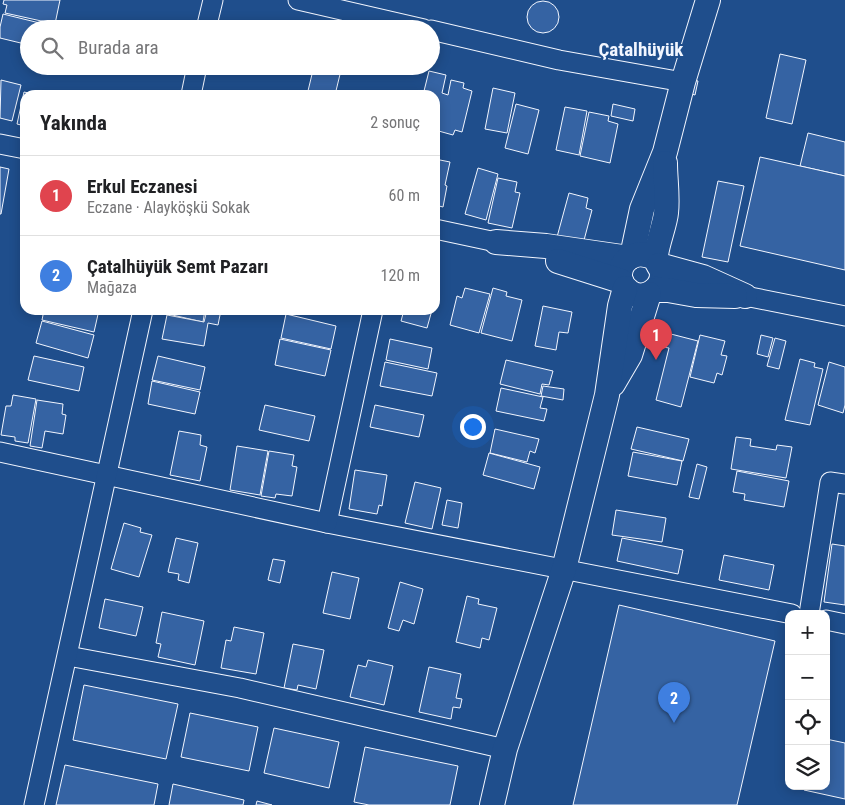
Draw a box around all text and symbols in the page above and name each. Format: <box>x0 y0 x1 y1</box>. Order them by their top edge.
search box <box>20 20 440 75</box>
icon: search <box>38 34 66 62</box>
text: Burada ara <box>78 36 159 59</box>
district label: Çatalhüyük <box>599 38 684 61</box>
text: Yakında <box>40 111 107 135</box>
text: 2 sonuç <box>370 113 420 132</box>
text: Erkul Eczanesi <box>87 175 198 198</box>
text: 1 <box>52 186 60 205</box>
text: 60 m <box>388 186 420 205</box>
text: Eczane · Alayköşkü Sokak <box>87 198 250 217</box>
text: Çatalhüyük Semt Pazarı <box>87 255 268 278</box>
text: 2 <box>52 266 60 285</box>
text: 120 m <box>381 266 420 285</box>
text: Mağaza <box>87 278 137 297</box>
pin: 1 <box>640 319 672 360</box>
your location <box>460 414 486 440</box>
map controls <box>785 610 830 790</box>
button: + <box>785 610 830 655</box>
button: − <box>785 655 830 700</box>
pin: 2 <box>658 682 690 723</box>
button: locate <box>785 700 830 745</box>
button: layers <box>785 745 830 790</box>

